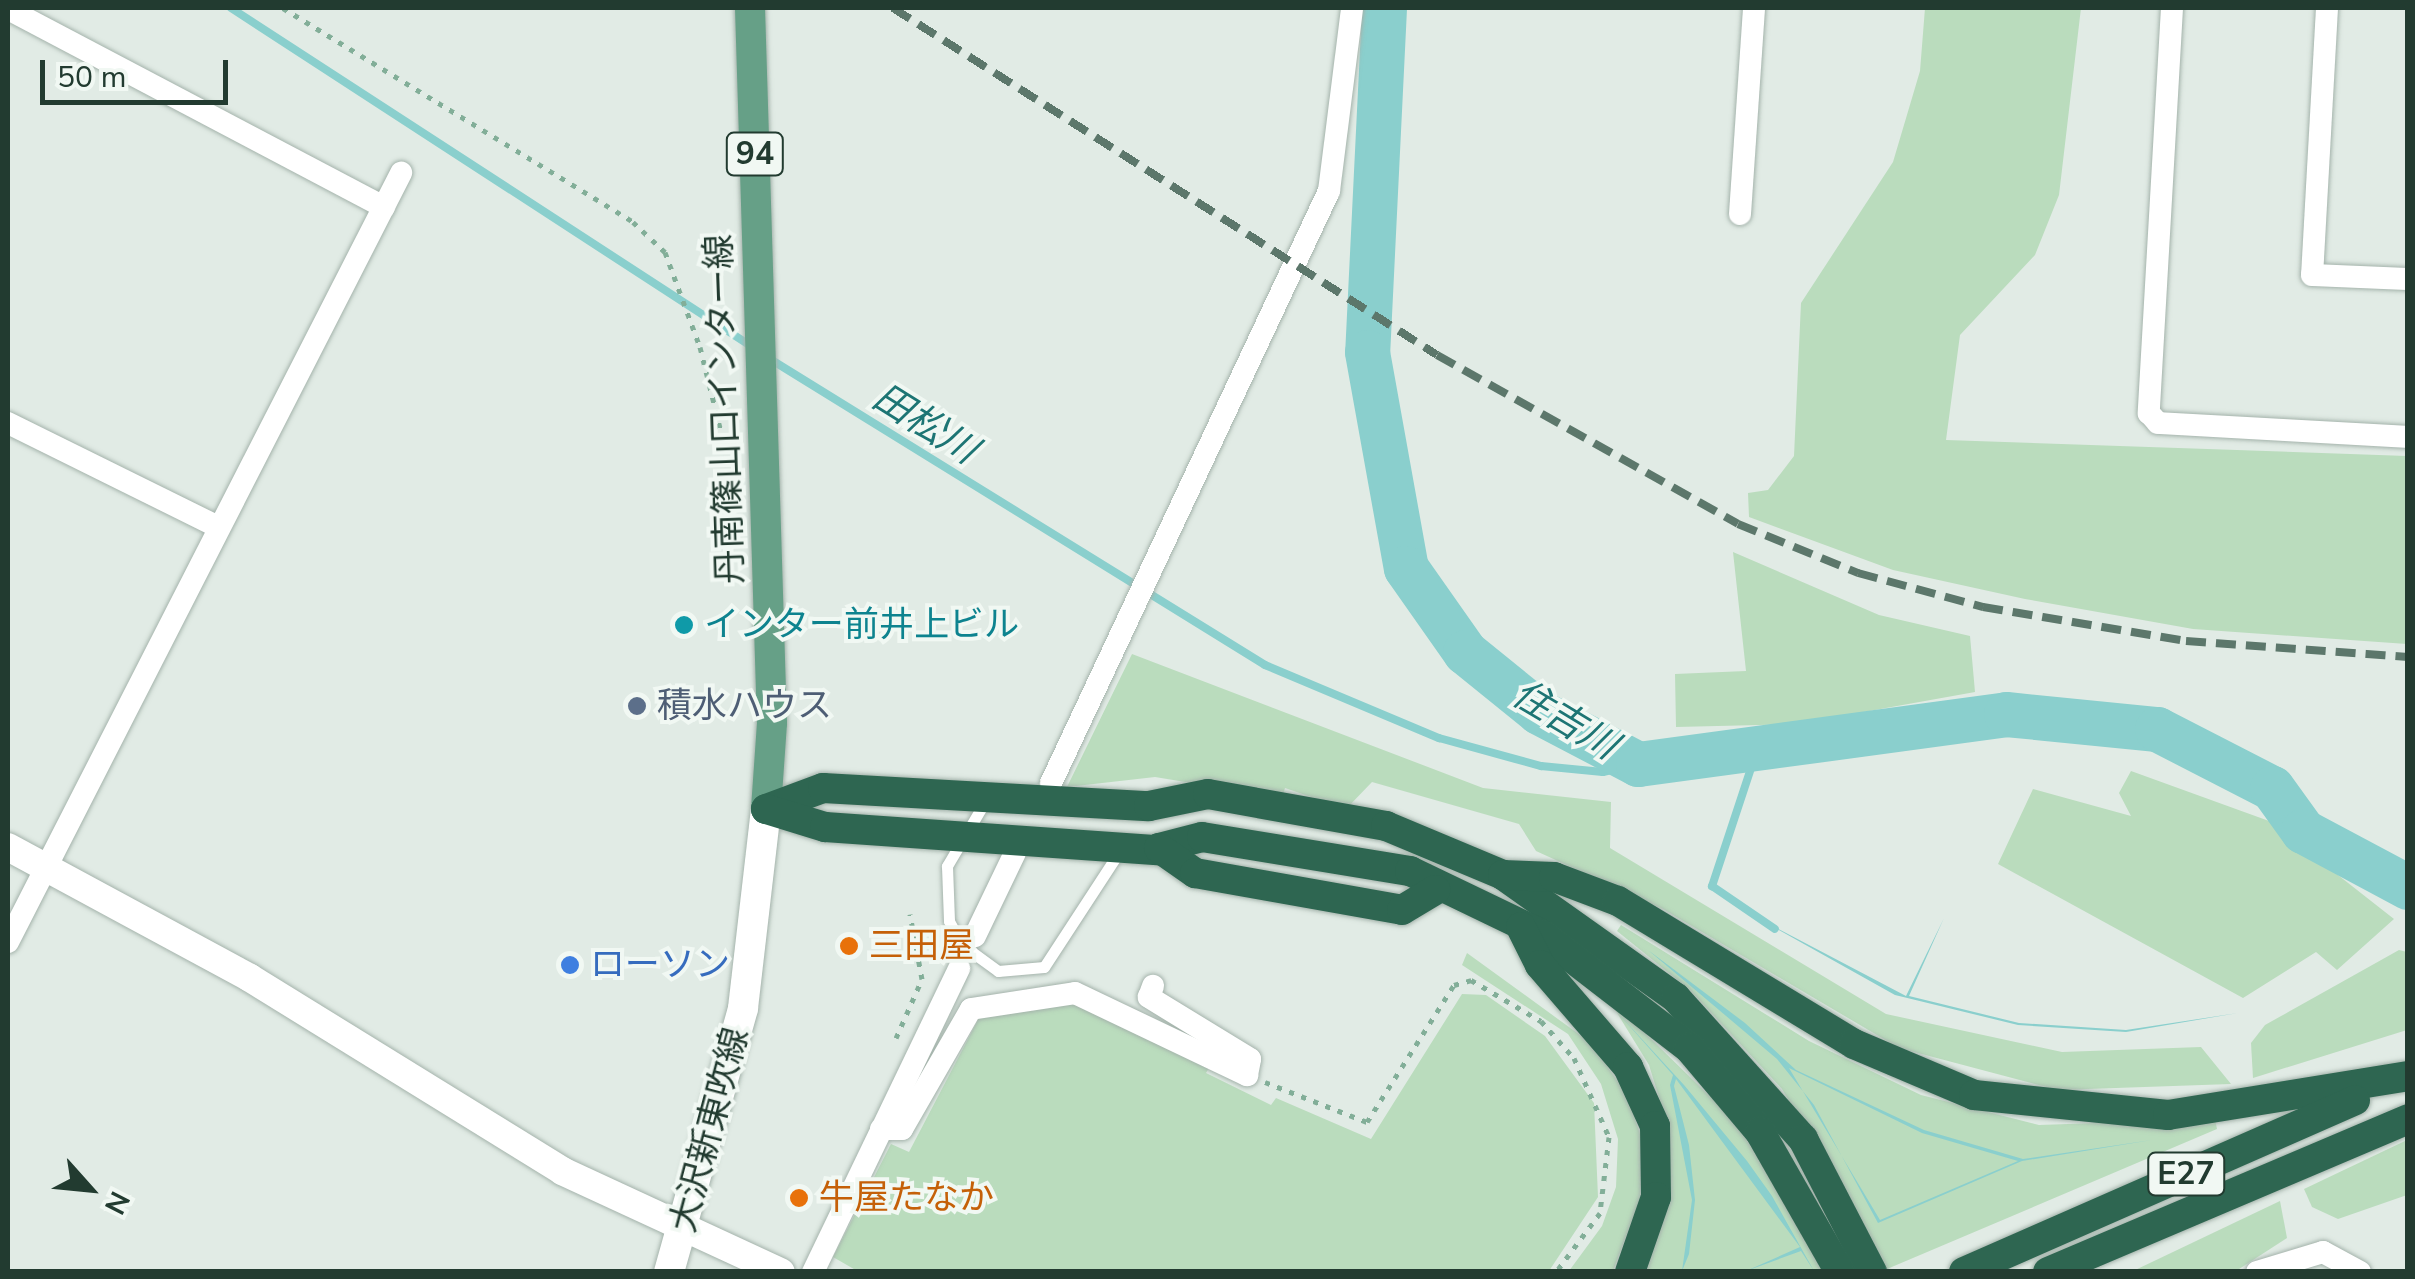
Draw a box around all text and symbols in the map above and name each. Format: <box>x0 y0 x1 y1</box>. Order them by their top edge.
scale bar <box>45 40 232 102</box>
text: 50 m <box>57 57 126 98</box>
road number: 94 <box>725 127 785 181</box>
street label: 丹南篠山口インター線 <box>698 233 752 585</box>
water label: 田松川 <box>865 374 985 474</box>
place label: インター前井上ビル <box>704 604 1019 646</box>
marker: インター前井上ビル <box>673 614 695 636</box>
water label: 住吉川 <box>1504 671 1626 769</box>
place label: 積水ハウス <box>657 685 832 727</box>
marker: 積水ハウス <box>626 695 648 717</box>
place label: 三田屋 <box>869 925 974 967</box>
marker: 三田屋 <box>838 935 860 957</box>
place label: ローソン <box>590 944 730 986</box>
marker: ローソン <box>559 954 581 976</box>
street label: 大沢新東吹線 <box>663 1023 757 1237</box>
north arrow <box>40 1139 140 1239</box>
road number: E27 <box>2146 1147 2226 1201</box>
place label: 牛屋たなか <box>819 1177 994 1219</box>
text: N <box>95 1185 138 1221</box>
marker: 牛屋たなか <box>788 1187 810 1209</box>

